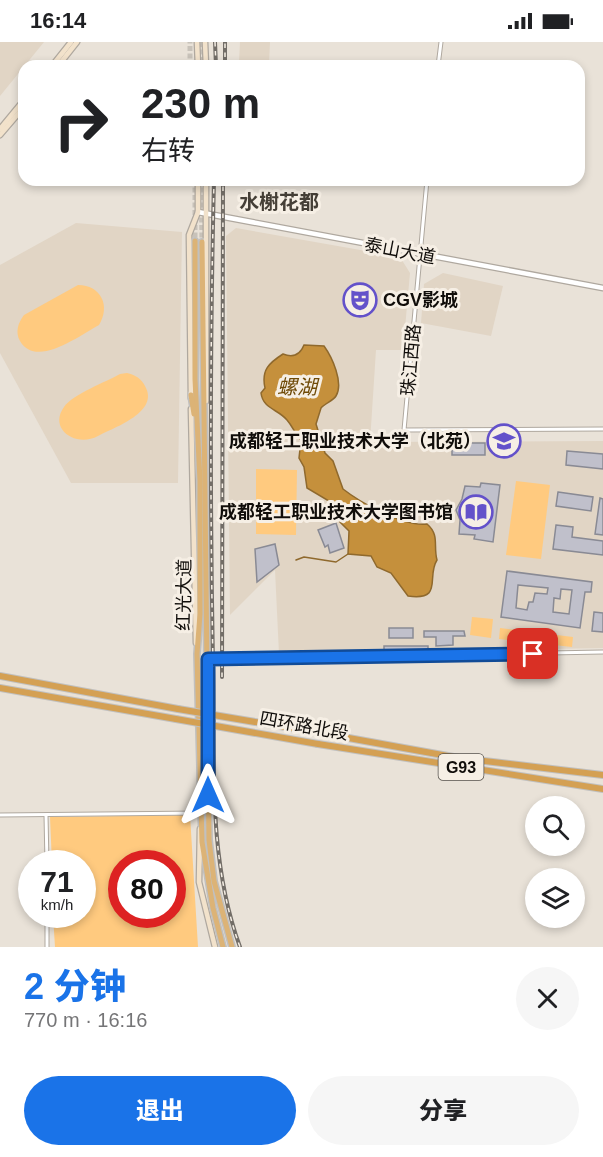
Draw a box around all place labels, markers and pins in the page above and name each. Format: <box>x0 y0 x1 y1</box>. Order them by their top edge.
theatre icon: CGV影城 <box>342 282 378 318</box>
place label: CGV影城 <box>383 290 458 310</box>
school or university icon: 成都轻工职业技术大学（北苑） <box>486 423 522 459</box>
place label: 成都轻工职业技术大学（北苑） <box>229 431 481 451</box>
library icon: 成都轻工职业技术大学图书馆 <box>458 494 494 530</box>
place label: 成都轻工职业技术大学图书馆 <box>219 502 453 522</box>
pin <box>507 628 558 679</box>

